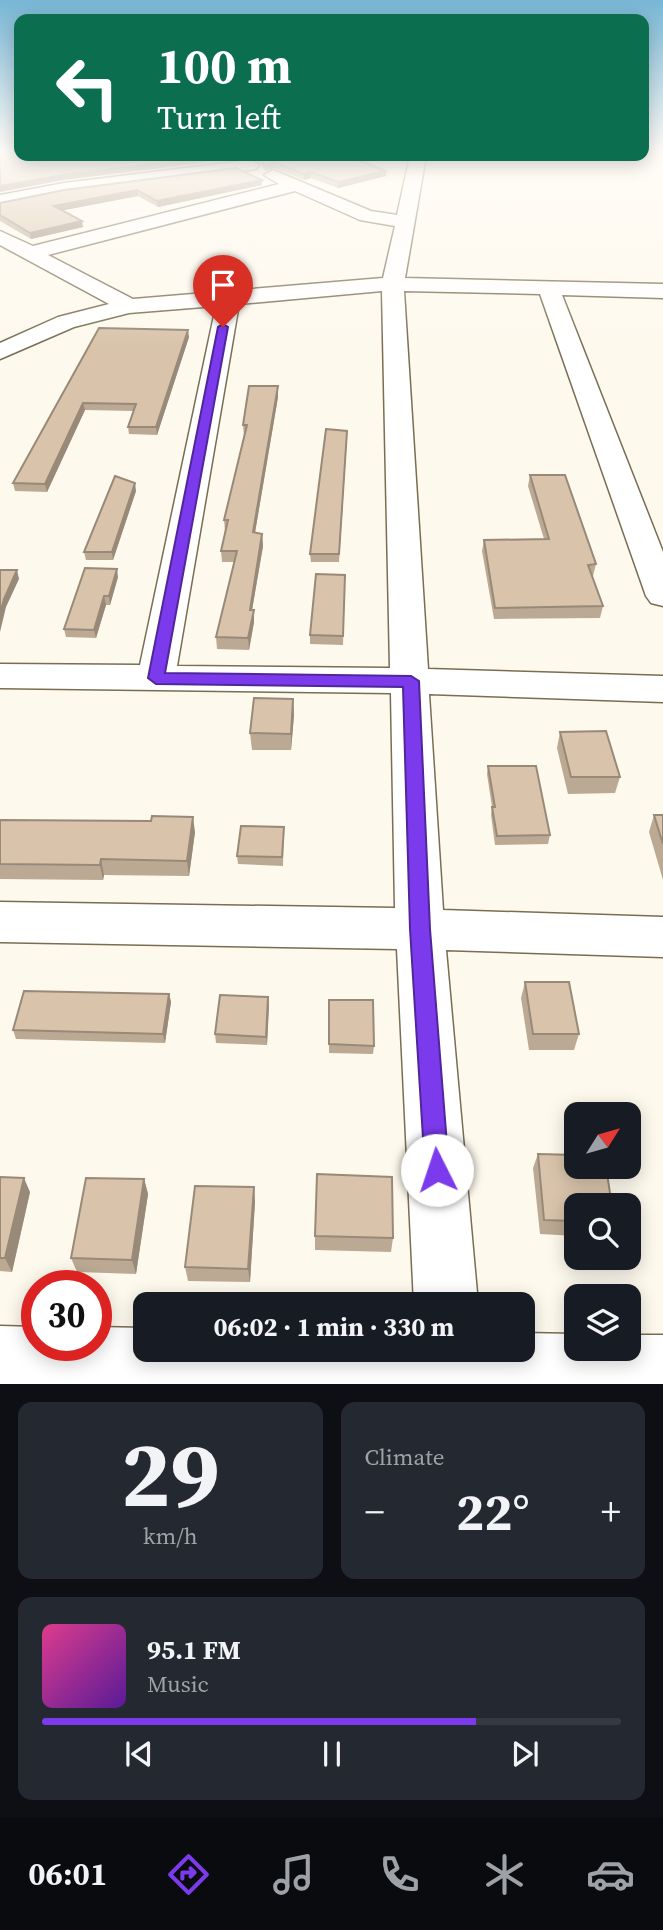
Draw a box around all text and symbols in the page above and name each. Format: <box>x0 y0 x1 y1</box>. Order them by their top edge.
text: 100 m <box>157 32 292 99</box>
icon: left <box>42 42 133 133</box>
text: Turn left <box>157 96 281 140</box>
pin <box>193 255 253 327</box>
icon: arrive <box>204 266 242 304</box>
north arrow <box>564 1102 640 1180</box>
map controls <box>564 1102 641 1361</box>
position arrow <box>400 1133 474 1207</box>
button: search <box>564 1193 641 1270</box>
speed limit sign: 30 <box>21 1270 112 1361</box>
button: layers <box>564 1284 641 1361</box>
text: 06:02 · 1 min · 330 m <box>214 1309 454 1345</box>
text: 29 <box>121 1412 220 1536</box>
text: Climate <box>365 1441 444 1473</box>
text: 22° <box>456 1476 529 1547</box>
text: − <box>365 1486 385 1538</box>
text: + <box>601 1486 621 1538</box>
text: km/h <box>143 1520 198 1552</box>
text: 95.1 FM <box>147 1632 241 1668</box>
text: Music <box>147 1668 209 1700</box>
icon: previous <box>120 1735 158 1773</box>
icon: pause <box>313 1735 351 1773</box>
icon: next <box>506 1735 544 1773</box>
icon: directions <box>164 1850 213 1899</box>
icon: music <box>269 1850 318 1899</box>
icon: phone <box>375 1850 424 1899</box>
icon: climate <box>480 1850 529 1899</box>
icon: car <box>586 1850 635 1899</box>
text: 06:01 <box>28 1852 107 1896</box>

